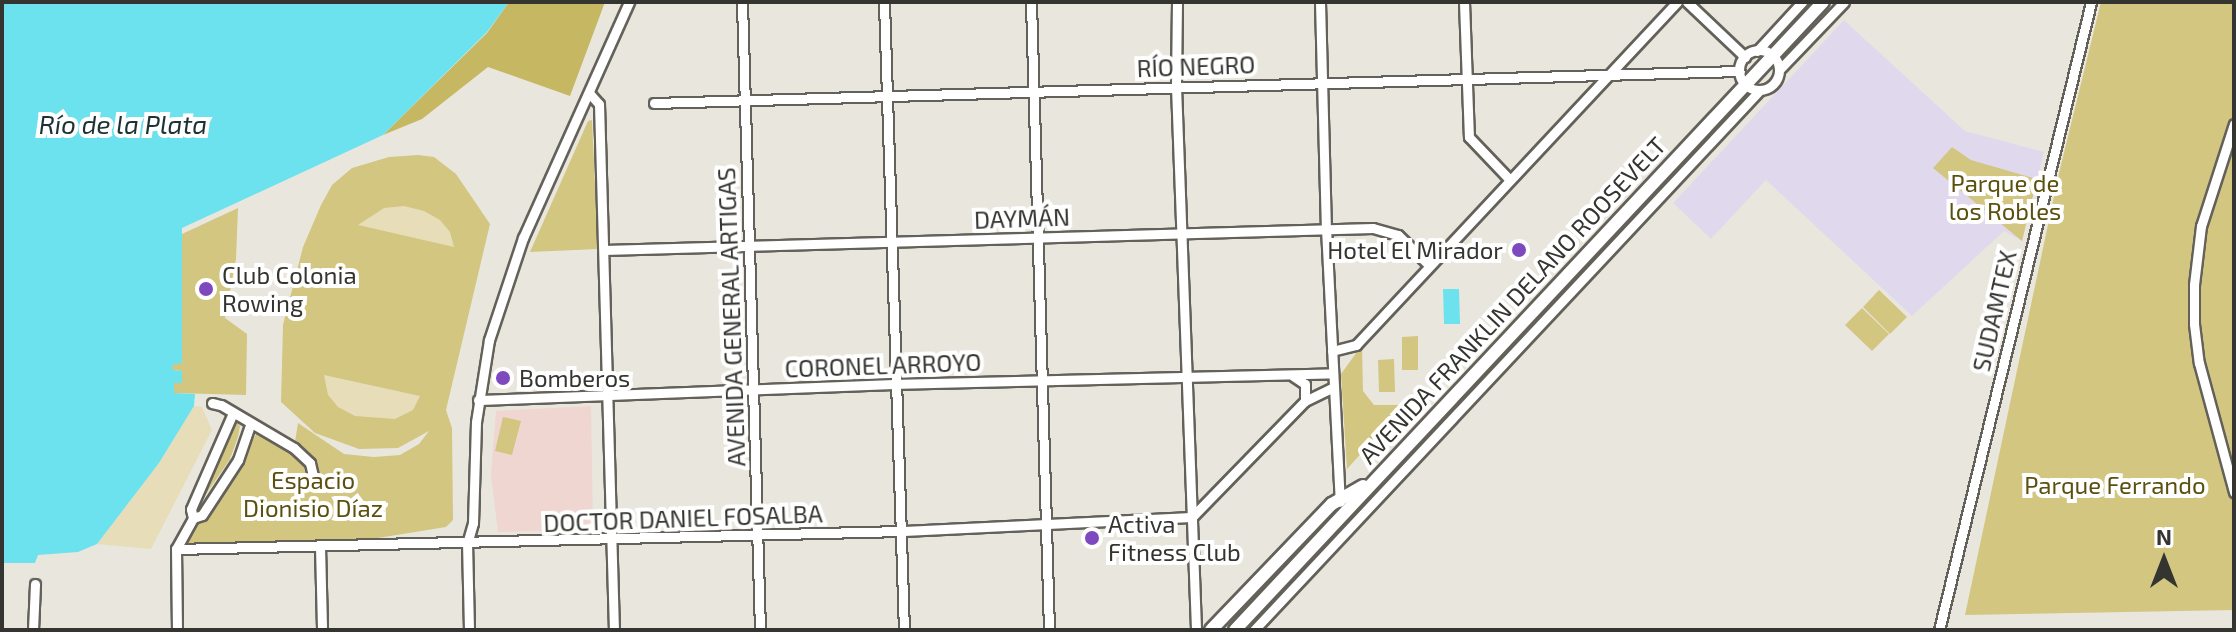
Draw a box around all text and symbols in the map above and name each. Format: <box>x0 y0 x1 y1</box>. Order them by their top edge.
street label: RÍO NEGRO <box>1136 50 1256 82</box>
water label: Río de la Plata <box>39 108 207 140</box>
street label: AVENIDA FRANKLIN DELANO ROOSEVELT <box>1353 130 1671 470</box>
street label: AVENIDA GENERAL ARTIGAS <box>711 166 751 468</box>
park label: Parque de los Robles <box>1949 169 2061 225</box>
street label: DAYMÁN <box>974 202 1070 234</box>
place label: Hotel El Mirador <box>1326 236 1503 264</box>
marker: Hotel El Mirador <box>1510 241 1528 259</box>
street label: SUDAMTEX <box>1966 248 2022 374</box>
place label: Club Colonia Rowing <box>222 261 357 317</box>
marker: Club Colonia Rowing <box>197 280 215 298</box>
street label: CORONEL ARROYO <box>784 347 982 383</box>
place label: Bomberos <box>519 364 630 392</box>
marker: Bomberos <box>494 369 512 387</box>
park label: Espacio Dionisio Díaz <box>243 466 383 522</box>
park label: Parque Ferrando <box>2024 471 2206 499</box>
street label: DOCTOR DANIEL FOSALBA <box>543 499 823 537</box>
place label: Activa Fitness Club <box>1108 510 1241 566</box>
north arrow <box>2124 520 2204 600</box>
text: N <box>2156 523 2172 549</box>
marker: Activa Fitness Club <box>1083 529 1101 547</box>

